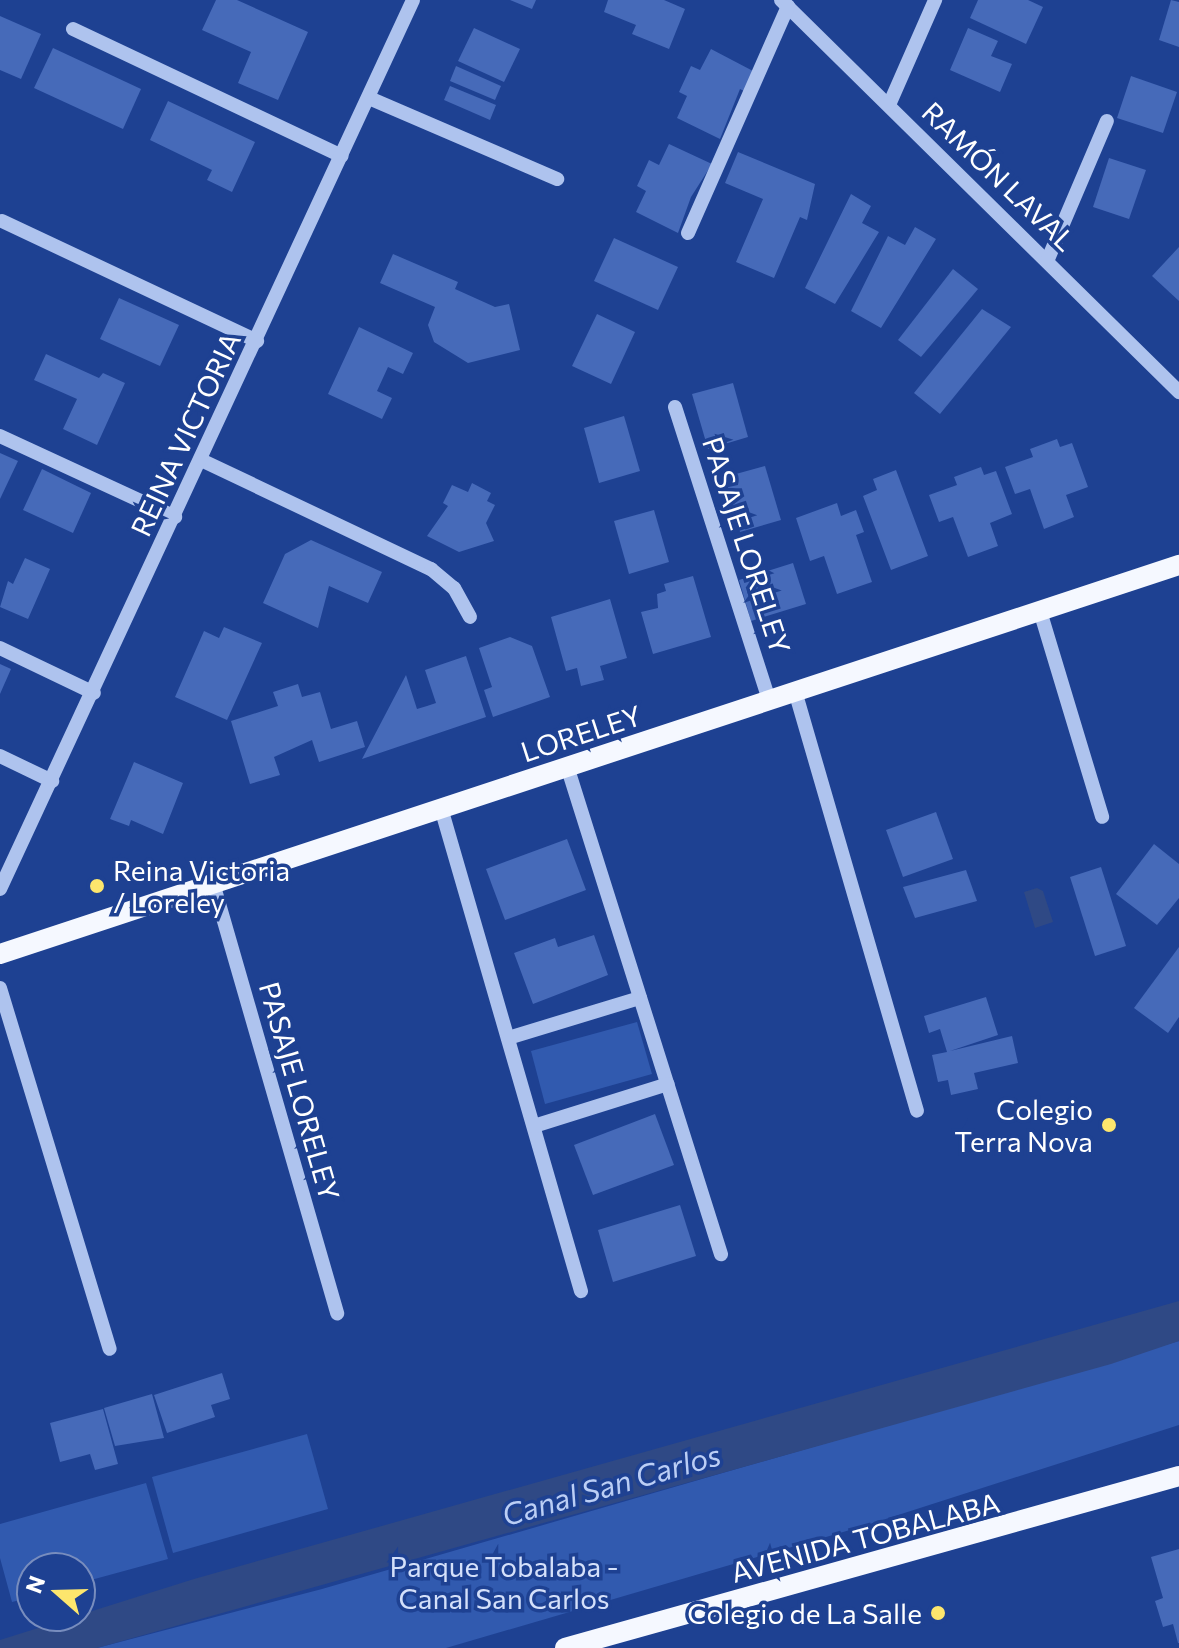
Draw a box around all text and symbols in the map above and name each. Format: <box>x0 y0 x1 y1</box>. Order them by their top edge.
street label: RAMÓN LAVAL <box>916 95 1082 257</box>
street label: REINA VICTORIA <box>123 327 247 541</box>
street label: PASAJE LORELEY <box>696 432 798 658</box>
street label: LORELEY <box>517 698 645 768</box>
place label: Reina Victoria / Loreley <box>113 853 290 919</box>
marker: Reina Victoria / Loreley <box>88 877 106 895</box>
street label: PASAJE LORELEY <box>253 978 347 1204</box>
place label: Colegio Terra Nova <box>954 1092 1093 1158</box>
marker: Colegio Terra Nova <box>1100 1116 1118 1134</box>
water label: Canal San Carlos <box>498 1436 724 1532</box>
street label: AVENIDA TOBALABA <box>727 1485 1003 1589</box>
park label: Parque Tobalaba - Canal San Carlos <box>390 1549 618 1615</box>
north arrow <box>16 1552 96 1632</box>
text: N <box>19 1572 50 1597</box>
place label: Colegio de La Salle <box>687 1596 922 1630</box>
marker: Colegio de La Salle <box>929 1604 947 1622</box>

